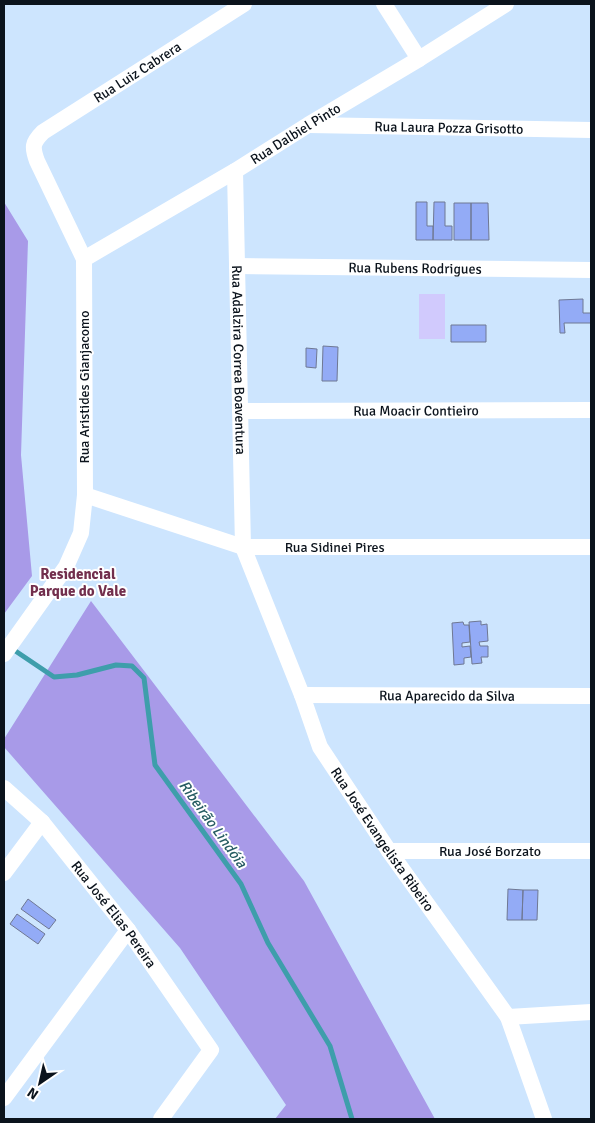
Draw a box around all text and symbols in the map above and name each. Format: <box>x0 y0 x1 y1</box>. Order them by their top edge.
street label: Rua Luiz Cabrera <box>90 38 185 107</box>
street label: Rua Dalbiel Pinto <box>247 99 344 168</box>
street label: Rua Laura Pozza Grisotto <box>374 118 524 138</box>
street label: Rua Rubens Rodrigues <box>348 259 482 278</box>
street label: Rua Adalzira Correa Boaventura <box>228 265 249 455</box>
street label: Rua Aristides Gianjacomo <box>76 311 93 463</box>
street label: Rua Moacir Contieiro <box>353 402 479 420</box>
street label: Rua Sidinei Pires <box>285 539 385 556</box>
district label: Residencial Parque do Vale <box>30 565 126 600</box>
street label: Rua Aparecido da Silva <box>379 687 515 705</box>
street label: Rua José Evangelista Ribeiro <box>327 764 438 915</box>
water label: Ribeirão Lindóia <box>175 777 251 872</box>
street label: Rua José Borzato <box>439 843 541 860</box>
street label: Rua José Elias Pereira <box>67 858 160 971</box>
north arrow <box>15 1058 65 1108</box>
text: N <box>24 1084 42 1103</box>

